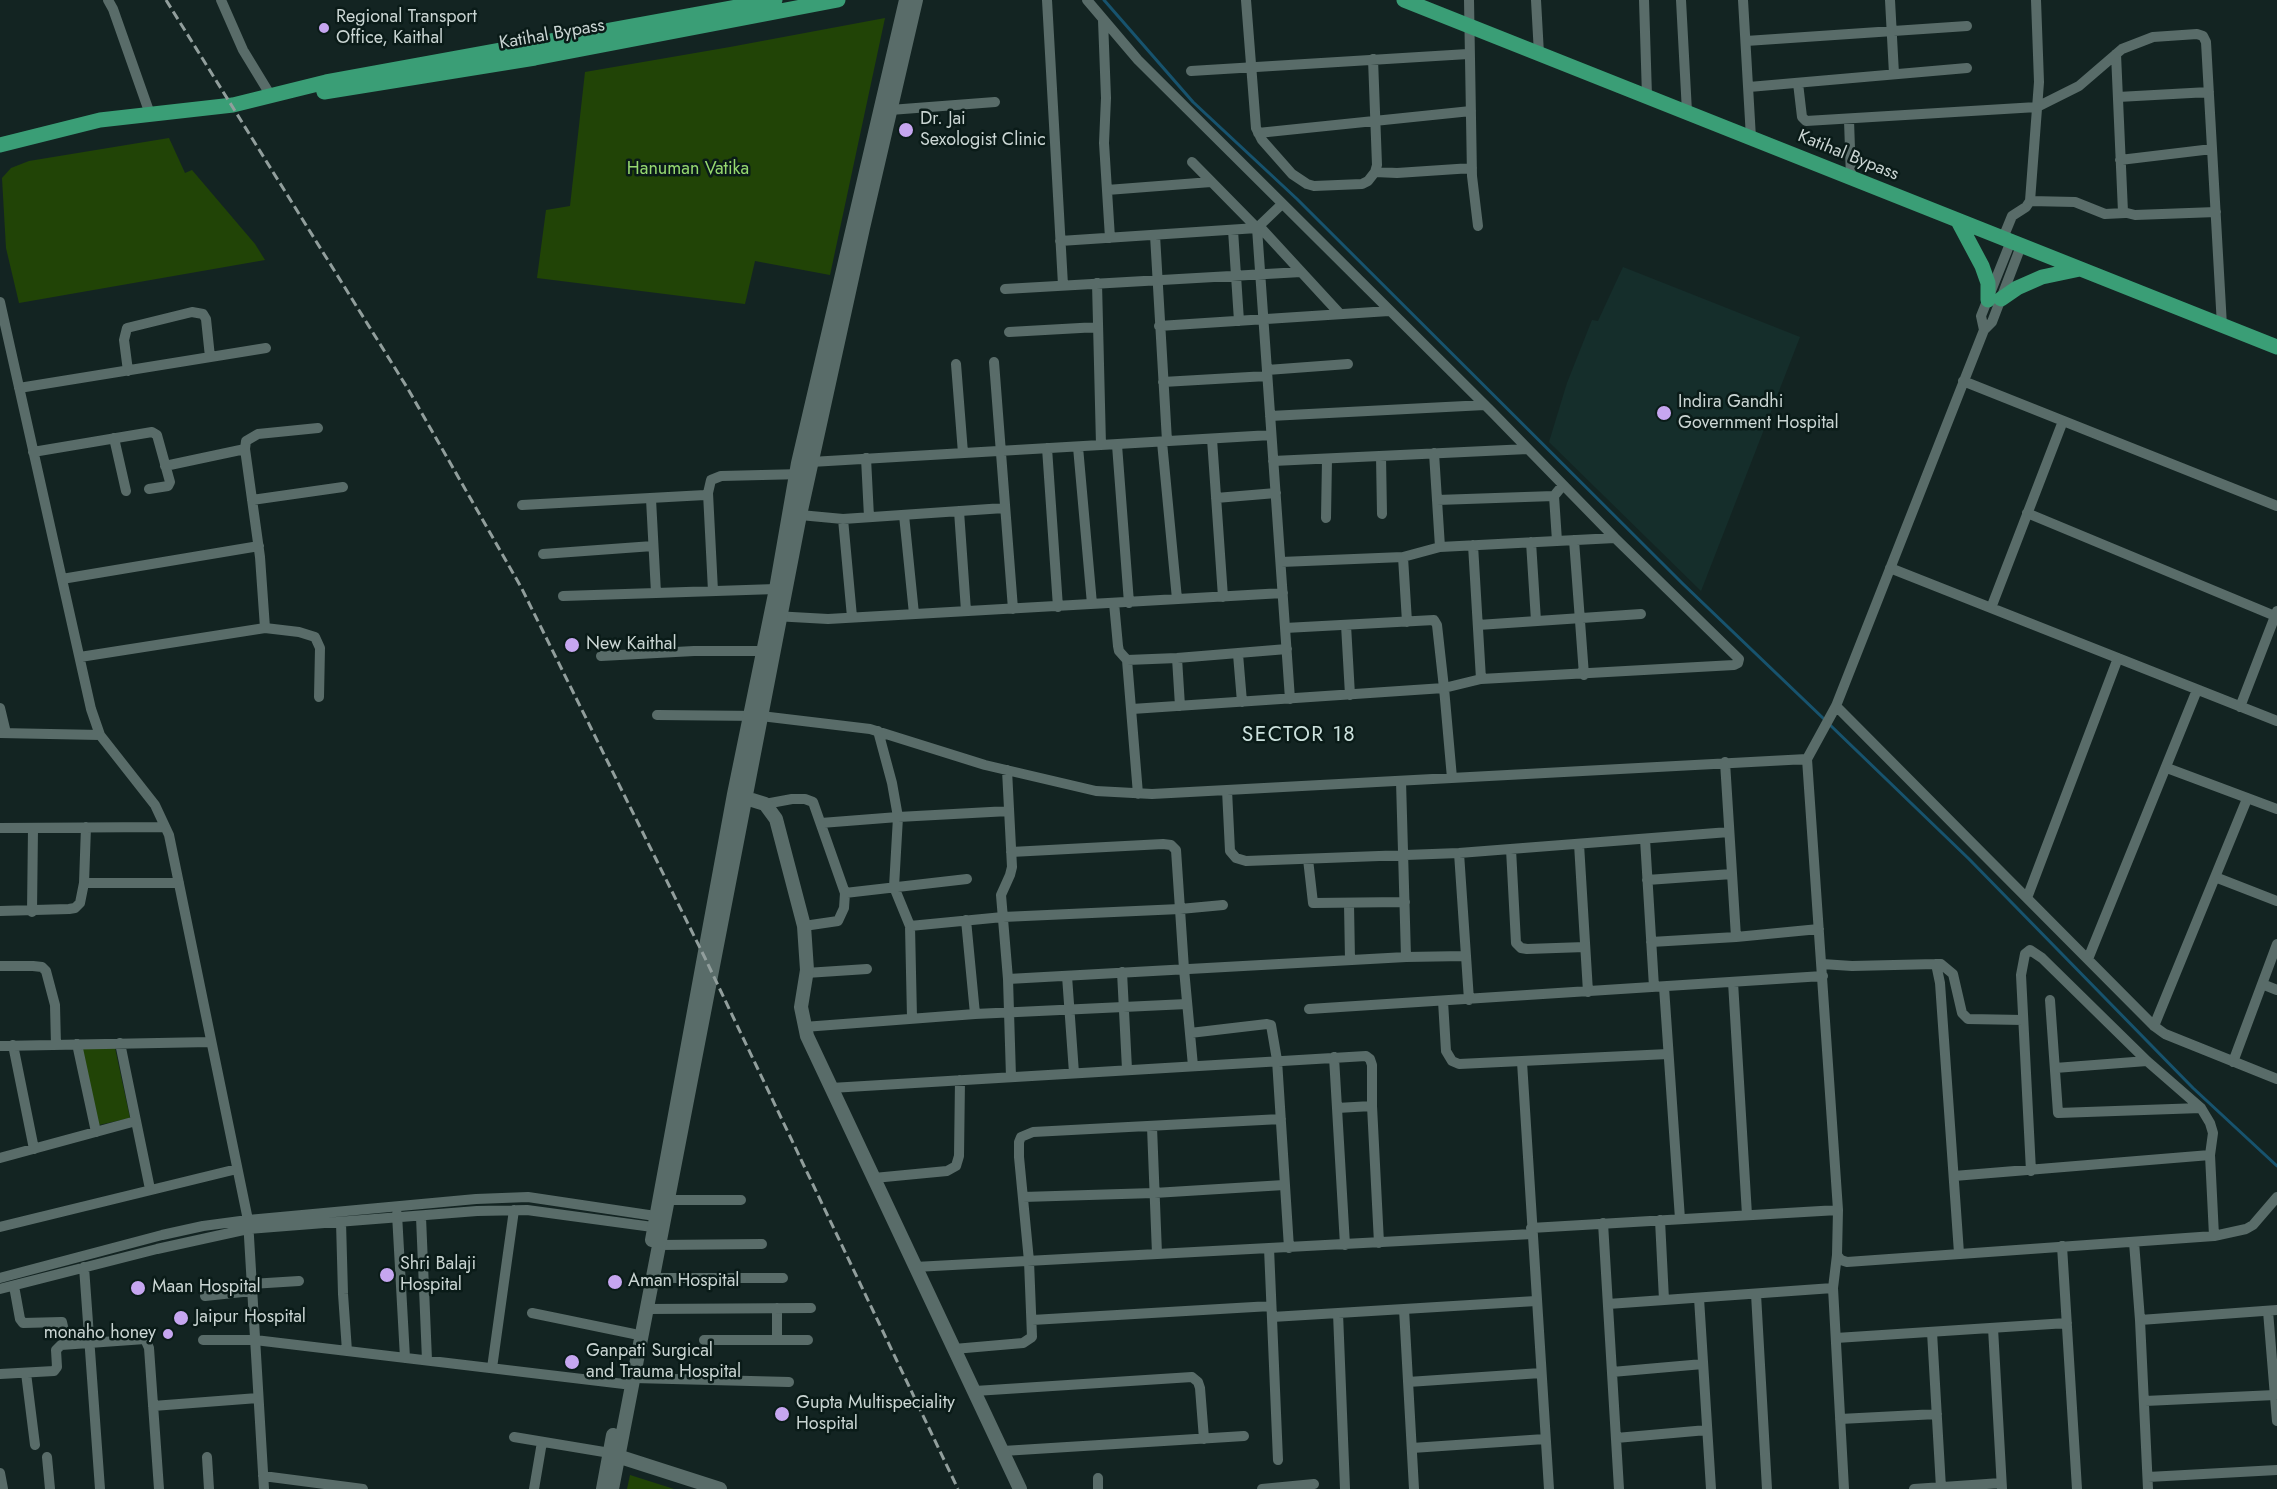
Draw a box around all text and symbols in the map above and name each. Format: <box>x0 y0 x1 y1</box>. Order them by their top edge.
place label: Regional Transport Office, Kaithal <box>336 7 477 50</box>
street label: Katihal Bypass <box>498 15 606 55</box>
marker: Regional Transport Office, Kaithal <box>317 21 331 35</box>
place label: Dr. Jai Sexologist Clinic <box>920 109 1046 152</box>
marker: Dr. Jai Sexologist Clinic <box>897 121 915 139</box>
street label: Katihal Bypass <box>1794 126 1902 186</box>
park label: Hanuman Vatika <box>627 159 749 181</box>
place label: Indira Gandhi Government Hospital <box>1678 392 1839 434</box>
marker: Indira Gandhi Government Hospital <box>1655 404 1673 422</box>
place label: New Kaithal <box>586 634 677 656</box>
marker: New Kaithal <box>563 636 581 654</box>
district label: SECTOR 18 <box>1242 723 1356 749</box>
place label: Shri Balaji Hospital <box>400 1254 476 1296</box>
marker: Shri Balaji Hospital <box>378 1266 396 1284</box>
place label: Aman Hospital <box>628 1271 739 1293</box>
marker: Aman Hospital <box>606 1273 624 1291</box>
place label: Maan Hospital <box>152 1277 261 1299</box>
marker: Maan Hospital <box>129 1279 147 1297</box>
place label: Jaipur Hospital <box>195 1307 306 1329</box>
marker: Jaipur Hospital <box>172 1309 190 1327</box>
place label: monaho honey <box>44 1323 156 1345</box>
marker: monaho honey <box>161 1327 175 1341</box>
place label: Ganpati Surgical and Trauma Hospital <box>586 1341 741 1384</box>
marker: Ganpati Surgical and Trauma Hospital <box>563 1353 581 1371</box>
place label: Gupta Multispeciality Hospital <box>796 1393 955 1436</box>
marker: Gupta Multispeciality Hospital <box>773 1405 791 1423</box>

